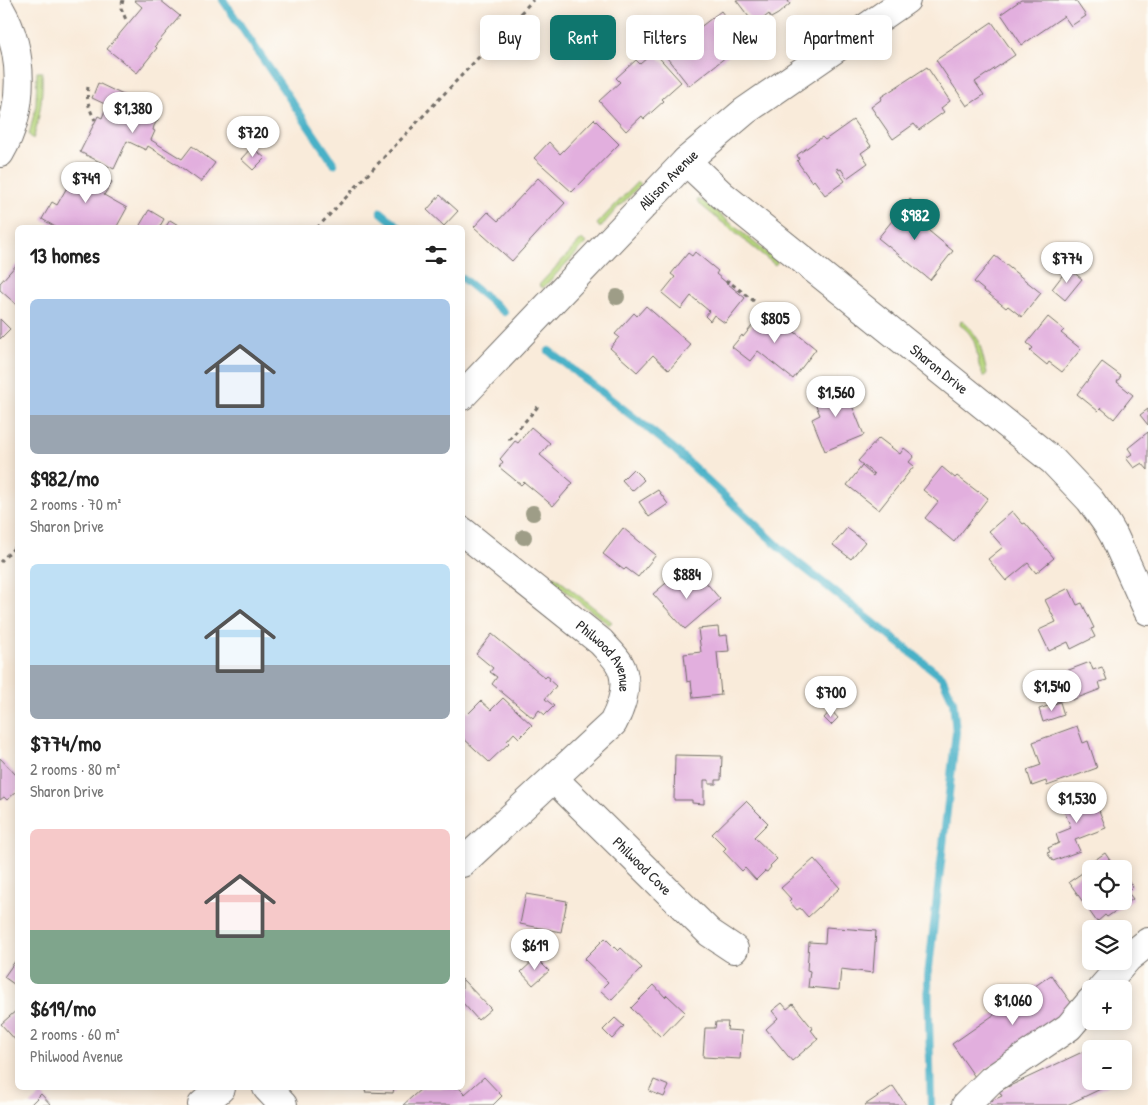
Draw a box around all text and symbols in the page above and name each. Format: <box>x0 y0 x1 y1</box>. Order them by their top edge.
chip: Buy <box>480 15 540 60</box>
chip: Rent <box>550 15 616 60</box>
chip: Filters <box>626 15 704 60</box>
chip: New <box>714 15 776 60</box>
chip: Apartment <box>786 15 892 60</box>
pin: $1,380 <box>92 92 174 134</box>
text: $1,380 <box>114 97 152 119</box>
pin: $720 <box>223 116 283 158</box>
text: $720 <box>238 121 268 143</box>
street label: Allison Avenue <box>634 144 702 214</box>
pin: $749 <box>56 162 116 204</box>
text: $749 <box>72 167 100 189</box>
pin: $982 <box>885 198 945 241</box>
text: $982 <box>901 204 929 226</box>
text: 13 homes <box>30 241 100 270</box>
icon: filters <box>422 241 450 269</box>
pin: $774 <box>1037 242 1097 284</box>
text: $774 <box>1052 247 1082 269</box>
pin: $805 <box>745 302 805 344</box>
text: $805 <box>761 307 789 329</box>
icon: home <box>195 331 285 421</box>
street label: Sharon Drive <box>906 339 973 399</box>
pin: $1,560 <box>795 376 877 418</box>
text: $1,560 <box>817 381 855 403</box>
text: $982/mo <box>30 464 99 493</box>
text: 2 rooms · 70 m² <box>30 493 121 515</box>
text: Sharon Drive <box>30 515 104 537</box>
pin: $884 <box>657 558 717 600</box>
text: $884 <box>673 563 701 585</box>
icon: home <box>195 596 285 686</box>
street label: Philwood Avenue <box>572 615 635 693</box>
pin: $1,540 <box>1011 670 1093 712</box>
text: $1,540 <box>1033 675 1071 697</box>
pin: $700 <box>801 676 861 718</box>
text: $700 <box>816 681 846 703</box>
text: $774/mo <box>30 729 101 758</box>
text: 2 rooms · 80 m² <box>30 758 120 780</box>
text: Sharon Drive <box>30 780 104 802</box>
pin: $1,530 <box>1036 782 1118 824</box>
text: $1,530 <box>1058 787 1096 809</box>
street label: Philwood Cove <box>608 832 677 900</box>
map controls <box>1082 860 1132 1090</box>
button: locate <box>1082 860 1132 910</box>
icon: home <box>195 861 285 951</box>
button: layers <box>1082 920 1132 970</box>
pin: $619 <box>505 928 565 971</box>
text: $619 <box>522 934 548 956</box>
button: + <box>1082 980 1132 1030</box>
pin: $1,060 <box>972 984 1054 1026</box>
text: $1,060 <box>994 989 1032 1011</box>
text: $619/mo <box>30 994 96 1023</box>
text: 2 rooms · 60 m² <box>30 1023 120 1045</box>
button: − <box>1082 1040 1132 1090</box>
text: Philwood Avenue <box>30 1045 123 1067</box>

